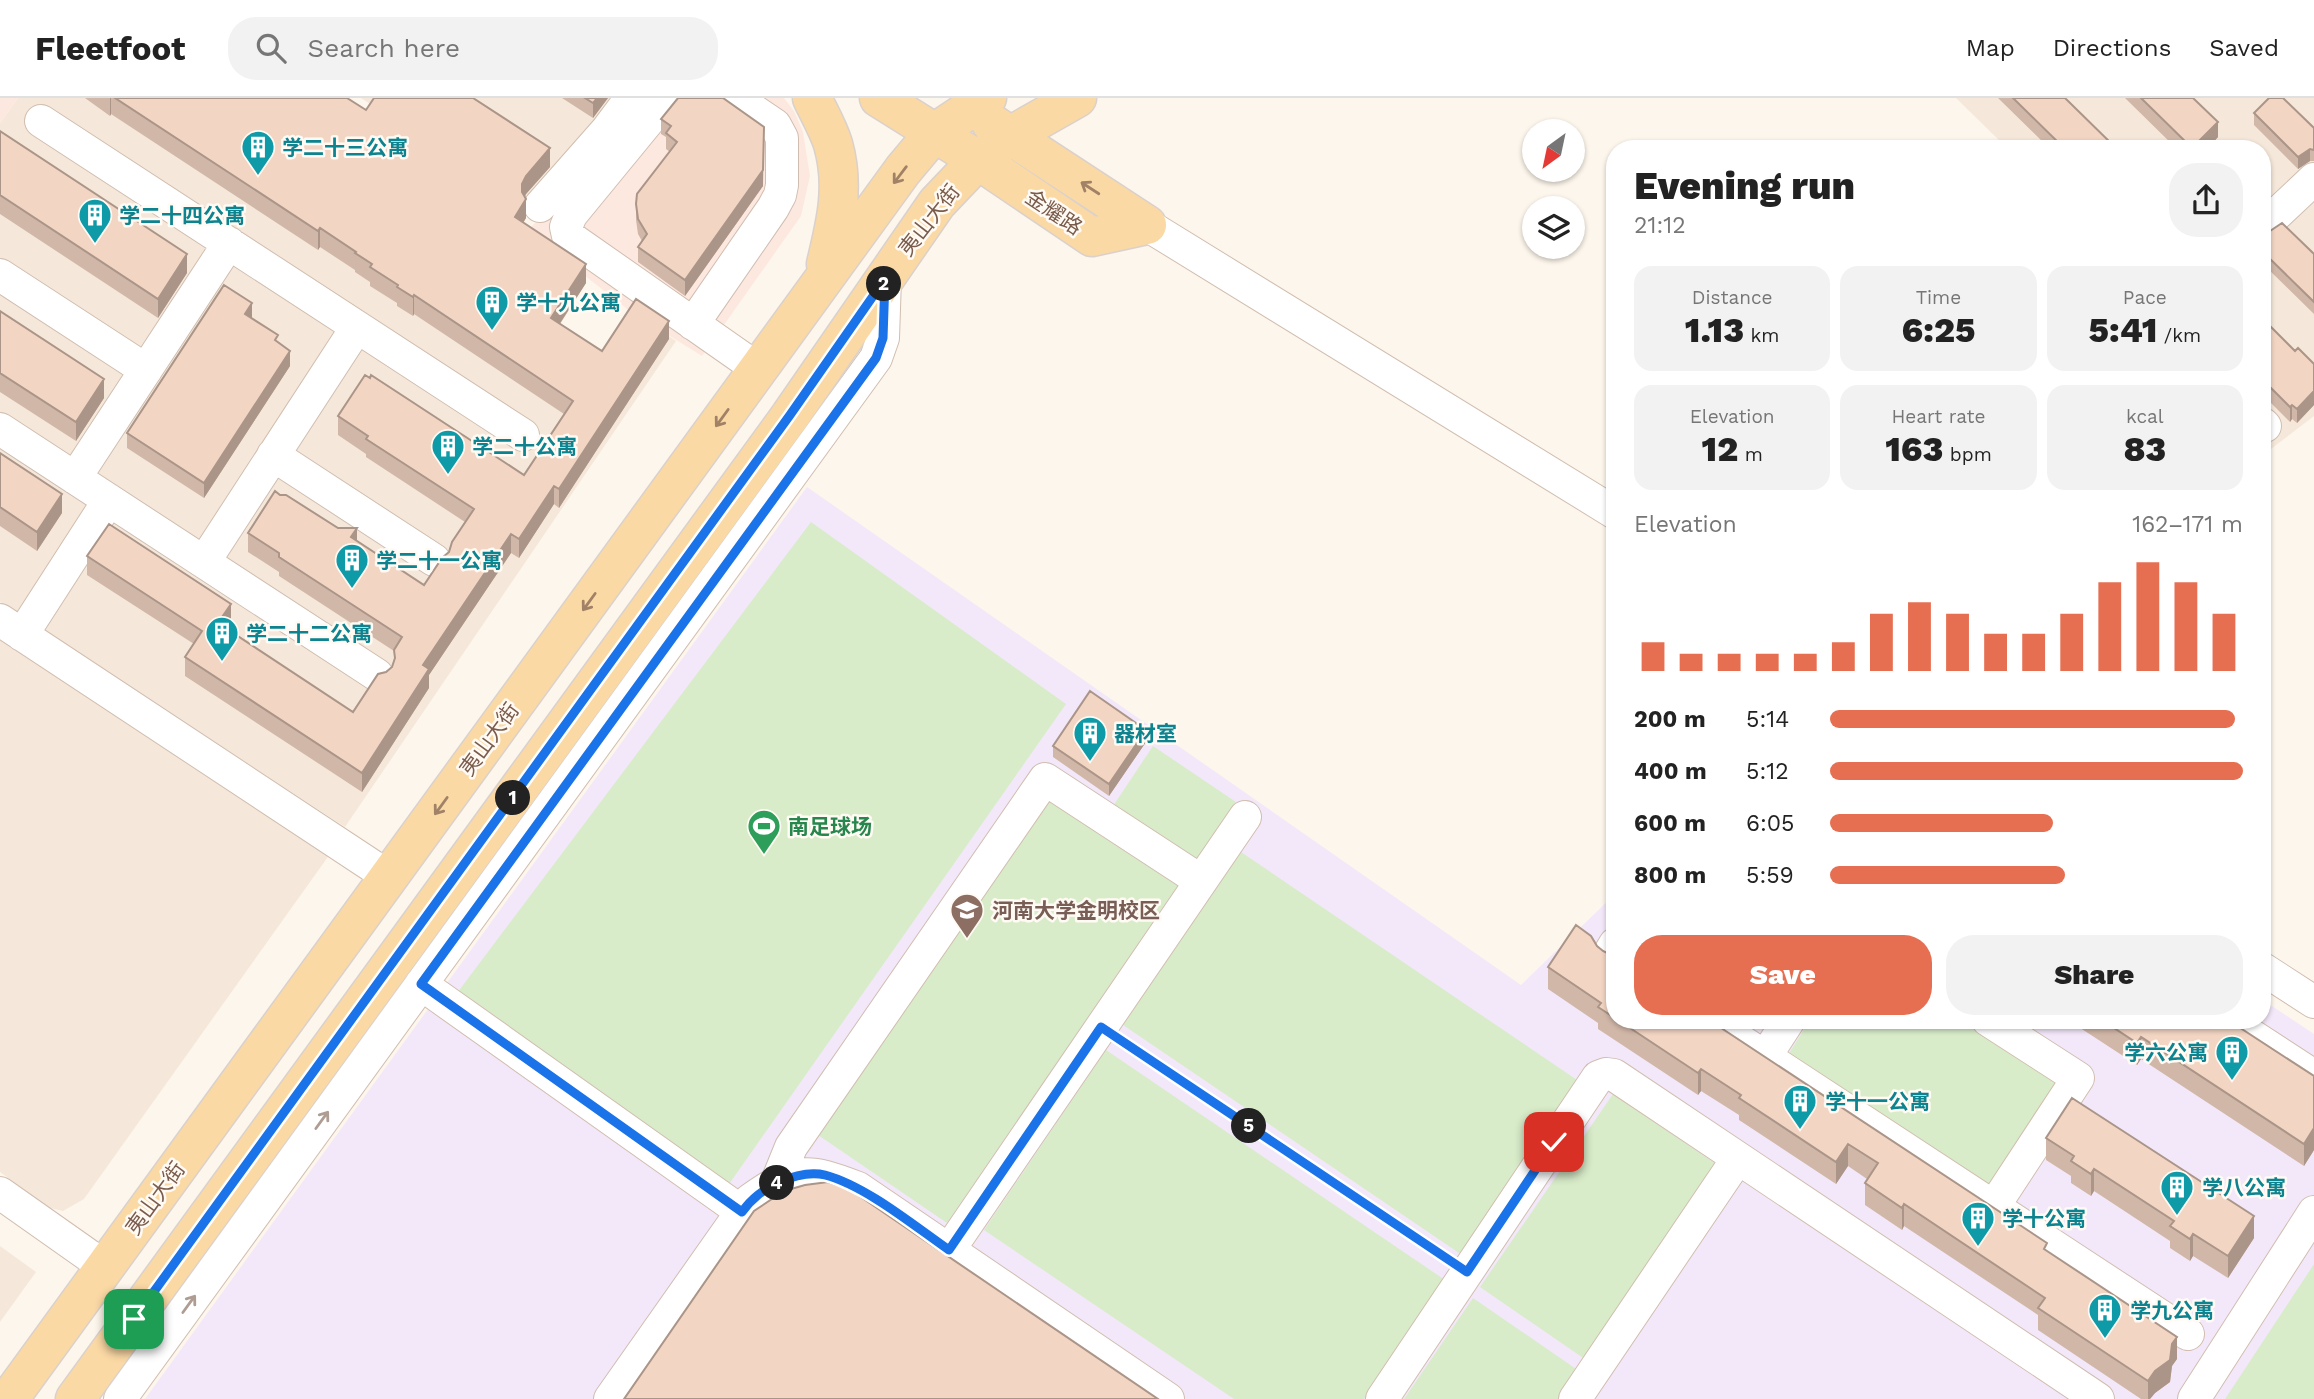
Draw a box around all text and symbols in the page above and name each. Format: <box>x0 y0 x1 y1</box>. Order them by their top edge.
search box <box>228 17 718 80</box>
text: Fleetfoot <box>35 29 186 68</box>
icon: search <box>252 29 290 67</box>
text: Search here <box>308 33 460 63</box>
text: Map <box>1966 34 2015 62</box>
text: Directions <box>2053 34 2171 62</box>
text: Saved <box>2209 34 2279 62</box>
north arrow <box>1522 119 1586 182</box>
map controls <box>1522 119 1585 259</box>
building icon: 学二十三公寓 <box>239 128 277 177</box>
place label: 学二十三公寓 <box>282 135 408 160</box>
button: share <box>2169 163 2243 237</box>
text: Evening run <box>1634 164 1855 208</box>
one-way arrow <box>892 165 907 183</box>
street label: 夷山大街 <box>893 179 965 261</box>
one-way arrow <box>1081 180 1100 195</box>
street label: 金耀路 <box>1021 184 1087 240</box>
building icon: 学二十四公寓 <box>76 196 114 245</box>
button: layers <box>1522 196 1585 259</box>
place label: 学二十四公寓 <box>119 203 245 228</box>
text: 21:12 <box>1634 212 1686 239</box>
pin: 2 <box>866 266 902 302</box>
text: 2 <box>878 272 889 295</box>
building icon: 学十九公寓 <box>473 283 511 332</box>
text: Distance <box>1692 286 1773 309</box>
text: Time <box>1916 286 1961 309</box>
text: Pace <box>2123 286 2167 309</box>
place label: 学十九公寓 <box>516 290 621 315</box>
text: 1.13 <box>1685 309 1744 351</box>
text: 6:25 <box>1902 309 1975 351</box>
text: 5:41 <box>2089 309 2157 351</box>
text: km <box>1744 324 1779 347</box>
text: /km <box>2157 324 2201 347</box>
text: Elevation <box>1690 405 1775 428</box>
text: Heart rate <box>1892 405 1985 428</box>
text: kcal <box>2126 405 2164 428</box>
one-way arrow <box>715 408 730 427</box>
building icon: 学二十公寓 <box>429 427 467 476</box>
text: 12 <box>1702 428 1738 470</box>
text: 163 <box>1885 428 1943 470</box>
text: 83 <box>2123 428 2166 470</box>
place label: 学二十公寓 <box>472 434 577 459</box>
text: m <box>1738 443 1763 466</box>
text: bpm <box>1943 443 1992 466</box>
text: Elevation <box>1634 511 1737 538</box>
text: 162–171 m <box>2132 511 2243 538</box>
building icon: 学二十一公寓 <box>333 541 371 590</box>
place label: 学二十一公寓 <box>376 548 502 573</box>
one-way arrow <box>582 592 596 611</box>
building icon: 学二十二公寓 <box>203 614 241 663</box>
place label: 学二十二公寓 <box>246 621 372 646</box>
street label: 夷山大街 <box>454 698 524 780</box>
text: 200 m <box>1634 706 1706 733</box>
text: 5:14 <box>1746 706 1789 733</box>
building icon: 器材室 <box>1071 714 1109 763</box>
place label: 器材室 <box>1114 721 1177 746</box>
text: 400 m <box>1634 758 1707 785</box>
text: 5:12 <box>1746 758 1789 785</box>
pin: 1 <box>496 780 530 816</box>
text: 1 <box>508 786 517 809</box>
one-way arrow <box>433 796 448 815</box>
sports icon: 南足球场 <box>745 807 783 856</box>
text: 600 m <box>1634 810 1706 837</box>
text: 6:05 <box>1746 810 1794 837</box>
place label: 南足球场 <box>788 814 872 839</box>
text: 800 m <box>1634 862 1706 889</box>
text: 5:59 <box>1746 862 1794 889</box>
school or university icon: 河南大学金明校区 <box>948 891 986 940</box>
place label: 河南大学金明校区 <box>992 898 1160 923</box>
button: Save <box>1634 935 1932 1015</box>
button: Share <box>1946 935 2243 1015</box>
building icon: 学六公寓 <box>2213 1033 2251 1082</box>
place label: 学六公寓 <box>2124 1040 2208 1065</box>
building icon: 学十一公寓 <box>1781 1082 1819 1131</box>
place label: 学十一公寓 <box>1825 1089 1930 1114</box>
pin: 5 <box>1232 1108 1266 1144</box>
one-way arrow <box>315 1111 330 1130</box>
pin <box>1524 1112 1584 1172</box>
text: 5 <box>1243 1114 1254 1137</box>
icon: check <box>1535 1123 1573 1161</box>
street label: 夷山大街 <box>120 1157 190 1239</box>
pin: 4 <box>760 1166 794 1200</box>
building icon: 学八公寓 <box>2158 1168 2196 1217</box>
text: 4 <box>770 1171 783 1194</box>
place label: 学八公寓 <box>2202 1175 2286 1200</box>
building icon: 学十公寓 <box>1959 1199 1997 1248</box>
place label: 学十公寓 <box>2002 1206 2086 1231</box>
pin <box>104 1289 164 1349</box>
building icon: 学九公寓 <box>2086 1291 2124 1340</box>
one-way arrow <box>182 1295 196 1314</box>
place label: 学九公寓 <box>2130 1298 2214 1323</box>
icon: arrive <box>115 1300 153 1338</box>

